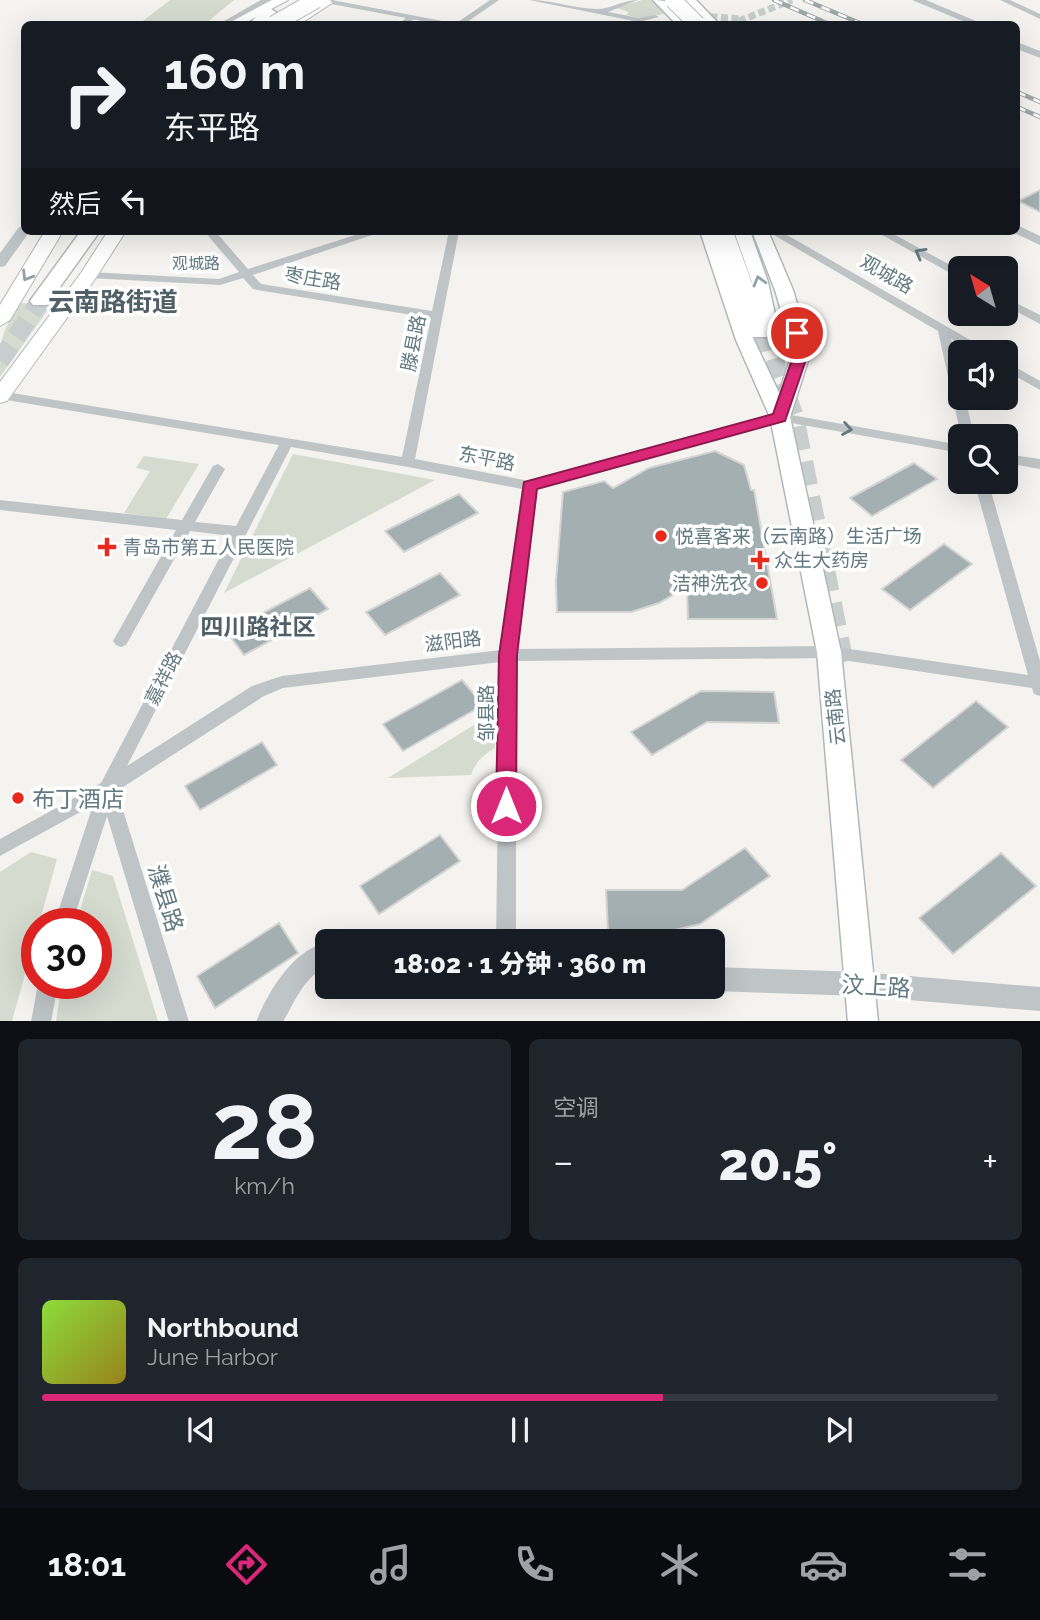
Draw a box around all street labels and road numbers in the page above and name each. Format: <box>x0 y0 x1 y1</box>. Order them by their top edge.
street label: 观城路 <box>857 250 917 298</box>
street label: 观城路 <box>172 254 220 273</box>
street label: 枣庄路 <box>283 263 343 293</box>
street label: 滕县路 <box>397 313 429 373</box>
street label: 东平路 <box>457 442 517 474</box>
street label: 滋阳路 <box>423 627 483 655</box>
street label: 嘉祥路 <box>140 648 186 708</box>
street label: 邹县路 <box>475 684 497 742</box>
street label: 云南路 <box>821 687 849 747</box>
street label: 濮县路 <box>143 861 189 935</box>
street label: 汶上路 <box>841 970 911 1002</box>

